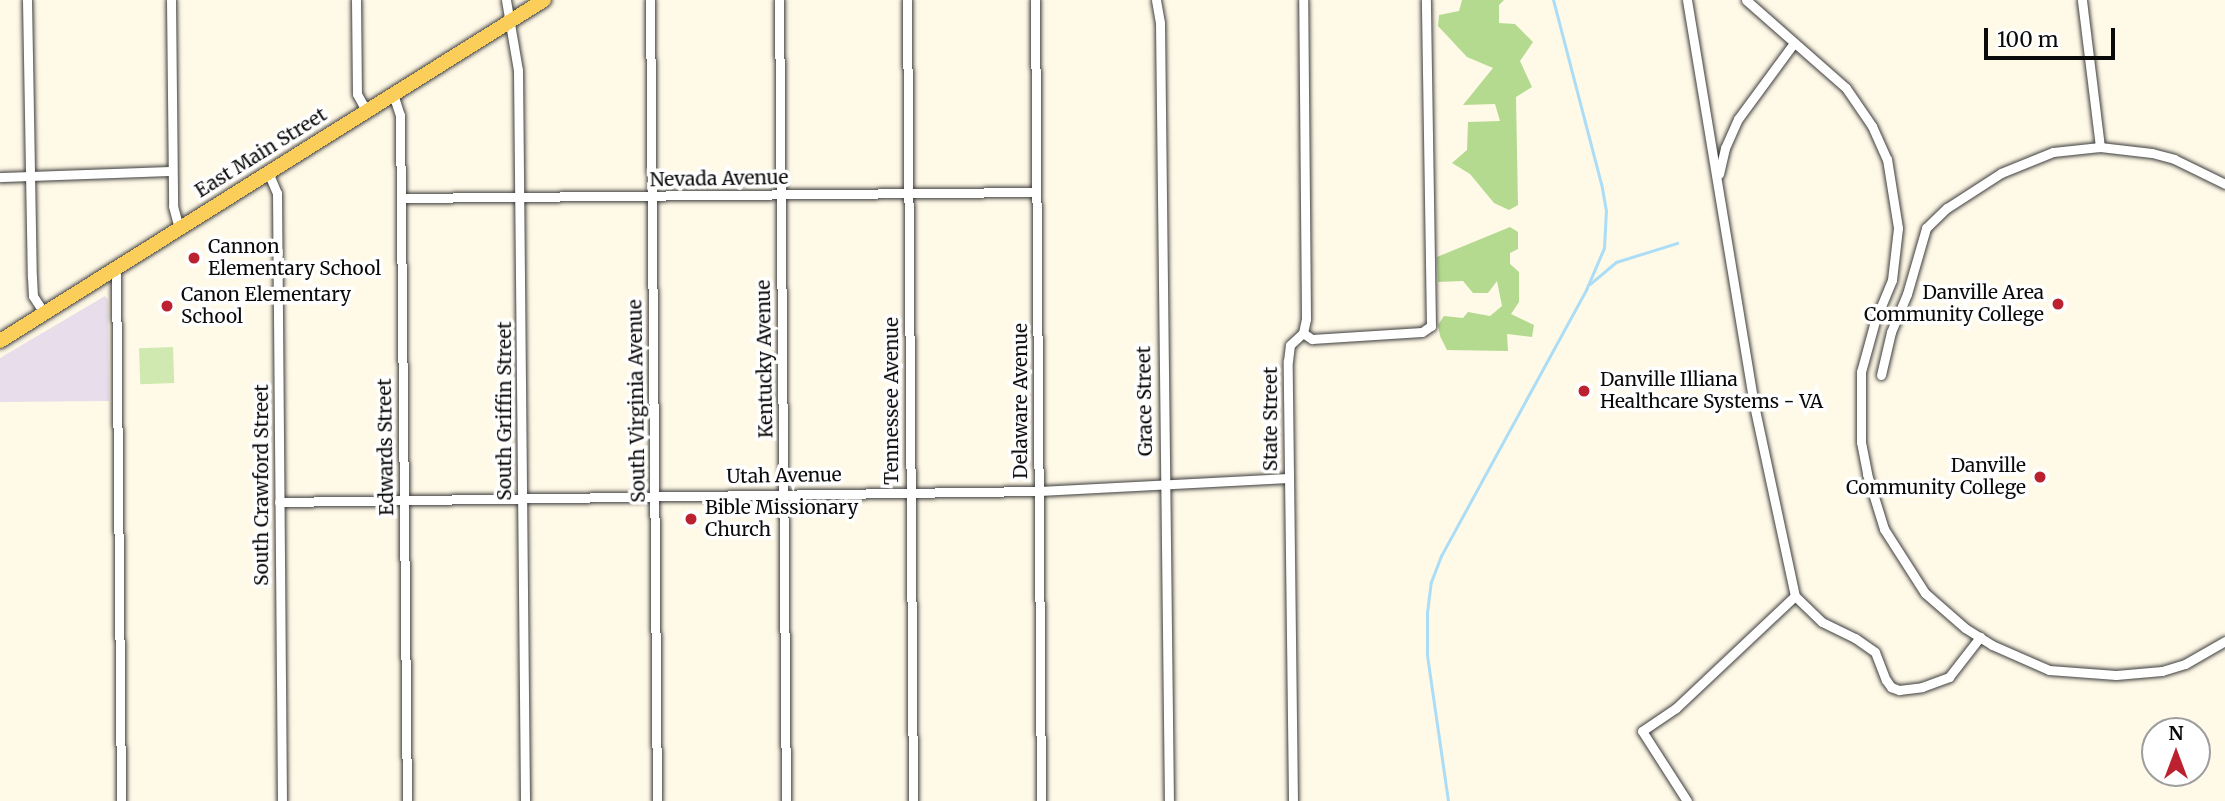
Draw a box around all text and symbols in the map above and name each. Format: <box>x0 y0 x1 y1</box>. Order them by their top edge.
scale bar <box>1987 14 2118 58</box>
text: 100 m <box>1997 26 2059 53</box>
street label: East Main Street <box>191 103 331 203</box>
street label: Nevada Avenue <box>650 166 788 192</box>
place label: Cannon Elementary School <box>208 236 381 280</box>
marker: Cannon Elementary School <box>186 250 202 266</box>
street label: Kentucky Avenue <box>752 280 778 438</box>
place label: Danville Area Community College <box>1864 282 2044 326</box>
place label: Canon Elementary School <box>181 284 351 328</box>
marker: Danville Area Community College <box>2050 296 2066 312</box>
marker: Canon Elementary School <box>159 298 175 314</box>
street label: South Virginia Avenue <box>624 299 650 503</box>
street label: Tennessee Avenue <box>881 317 903 485</box>
street label: South Griffin Street <box>494 321 516 501</box>
street label: Delaware Avenue <box>1010 323 1032 479</box>
street label: Grace Street <box>1133 346 1157 456</box>
street label: State Street <box>1260 367 1282 471</box>
place label: Danville Illiana Healthcare Systems - VA <box>1600 369 1823 413</box>
street label: Edwards Street <box>373 378 399 516</box>
marker: Danville Illiana Healthcare Systems - VA <box>1574 381 1594 401</box>
street label: South Crawford Street <box>251 384 273 586</box>
place label: Danville Community College <box>1846 455 2026 499</box>
street label: Utah Avenue <box>726 464 842 488</box>
marker: Danville Community College <box>2032 469 2048 485</box>
place label: Bible Missionary Church <box>705 497 858 541</box>
marker: Bible Missionary Church <box>683 511 699 527</box>
north arrow <box>2141 717 2211 787</box>
text: N <box>2168 721 2184 745</box>

